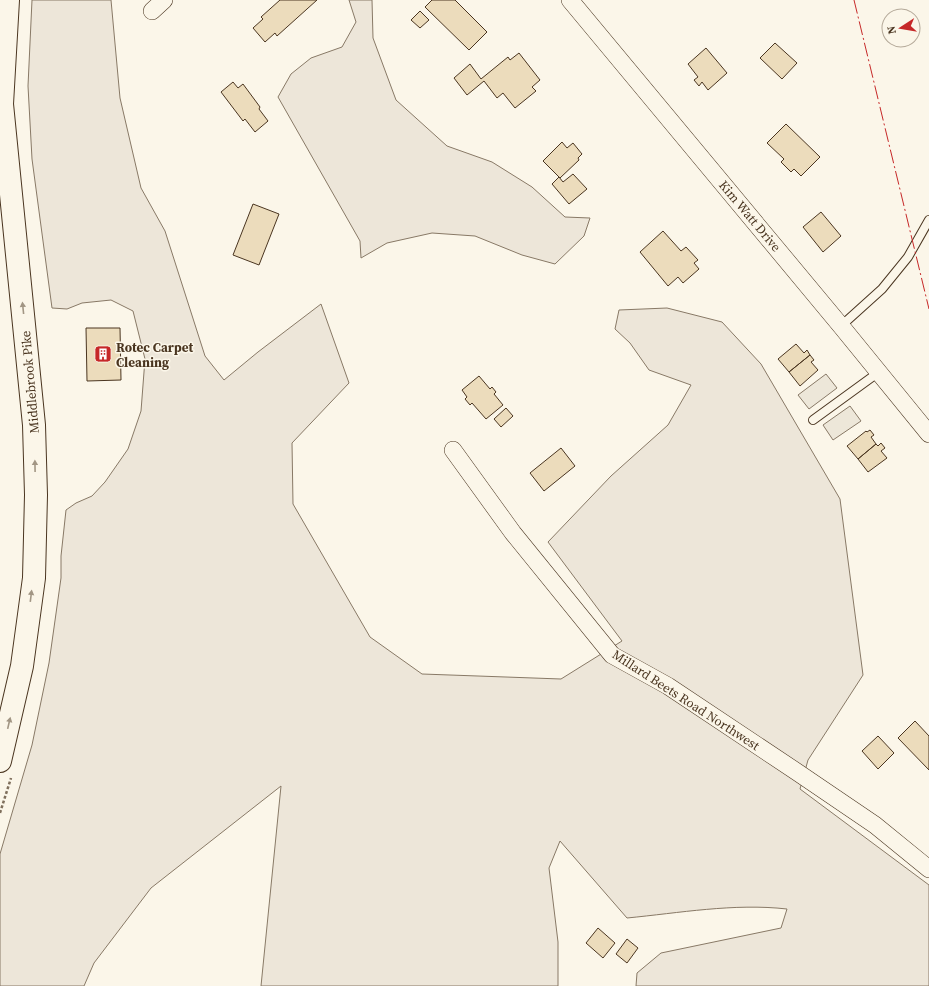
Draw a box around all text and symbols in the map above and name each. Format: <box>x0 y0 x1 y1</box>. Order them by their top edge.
north arrow <box>881 8 921 48</box>
text: N <box>884 24 900 35</box>
street label: Kim Watt Drive <box>715 177 785 255</box>
one-way arrow <box>20 302 26 314</box>
street label: Middlebrook Pike <box>17 330 43 434</box>
place label: Rotec Carpet Cleaning <box>116 339 194 371</box>
building icon: Rotec Carpet Cleaning <box>93 344 113 364</box>
one-way arrow <box>32 459 38 472</box>
one-way arrow <box>28 589 35 602</box>
street label: Millard Beets Road Northwest <box>609 646 764 755</box>
one-way arrow <box>7 717 13 730</box>

